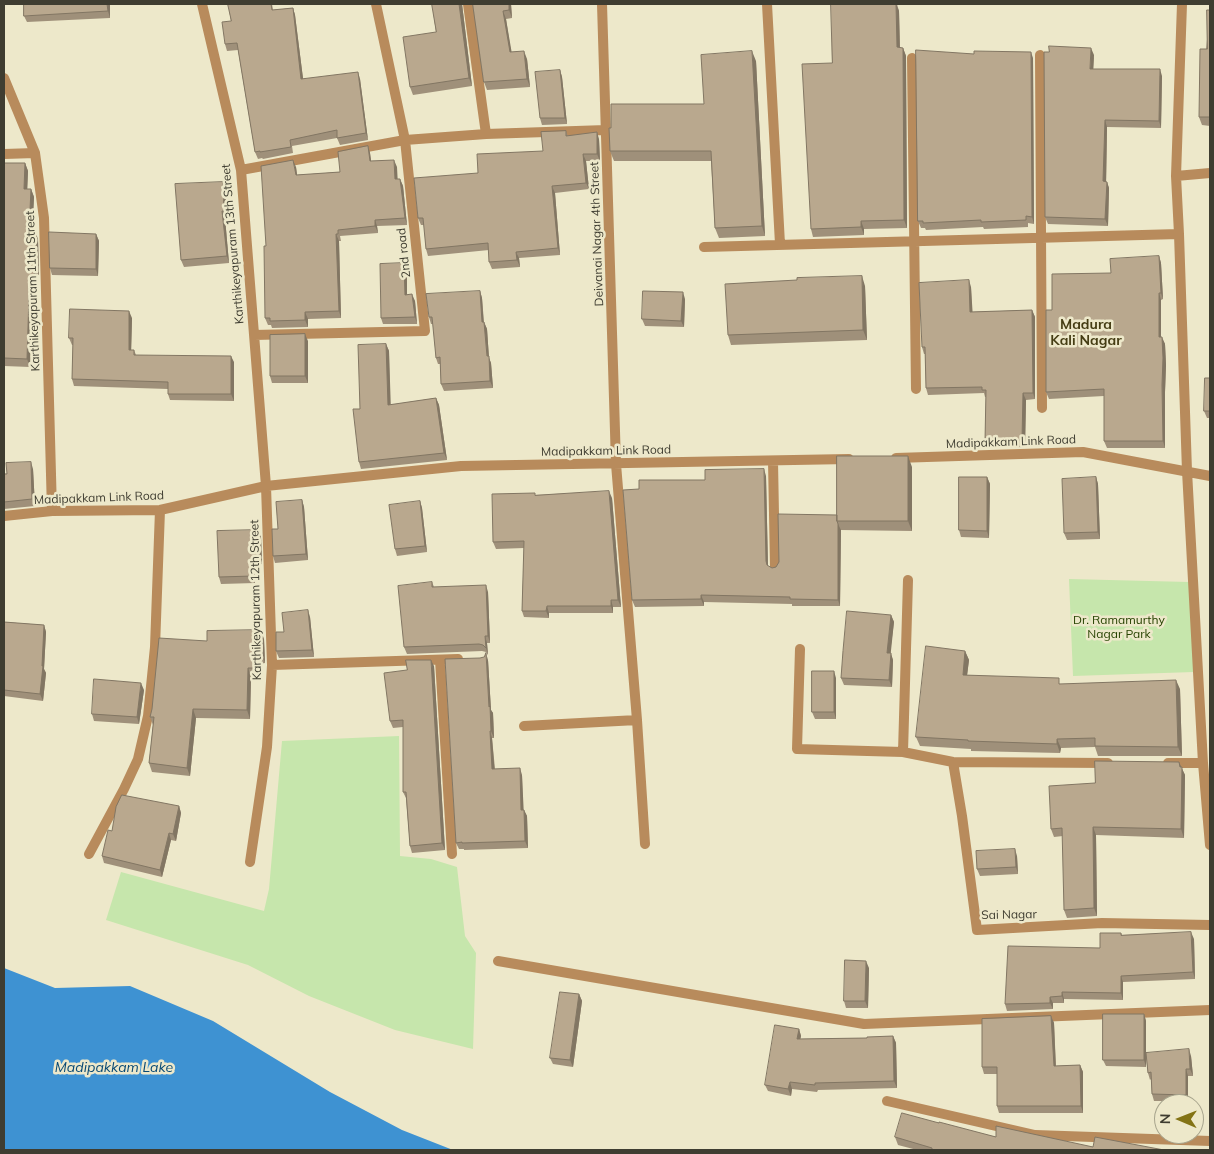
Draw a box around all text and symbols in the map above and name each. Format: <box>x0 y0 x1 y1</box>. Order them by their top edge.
street label: Deivanai Nagar 4th Street <box>587 161 607 307</box>
street label: Karthikeyapuram 13th Street <box>219 163 247 325</box>
street label: Karthikeyapuram 11th Street <box>23 210 43 372</box>
street label: 2nd road <box>394 227 414 279</box>
district label: Madura Kali Nagar <box>1050 317 1122 350</box>
street label: Madipakkam Link Road <box>946 433 1076 451</box>
street label: Madipakkam Link Road <box>541 443 671 459</box>
street label: Madipakkam Link Road <box>34 489 164 507</box>
street label: Karthikeyapuram 12th Street <box>247 520 265 680</box>
park label: Dr. Ramamurthy Nagar Park <box>1073 613 1165 641</box>
street label: Sai Nagar <box>981 907 1037 923</box>
water label: Madipakkam Lake <box>55 1060 173 1076</box>
north arrow <box>1154 1094 1204 1144</box>
text: N <box>1156 1113 1174 1124</box>

